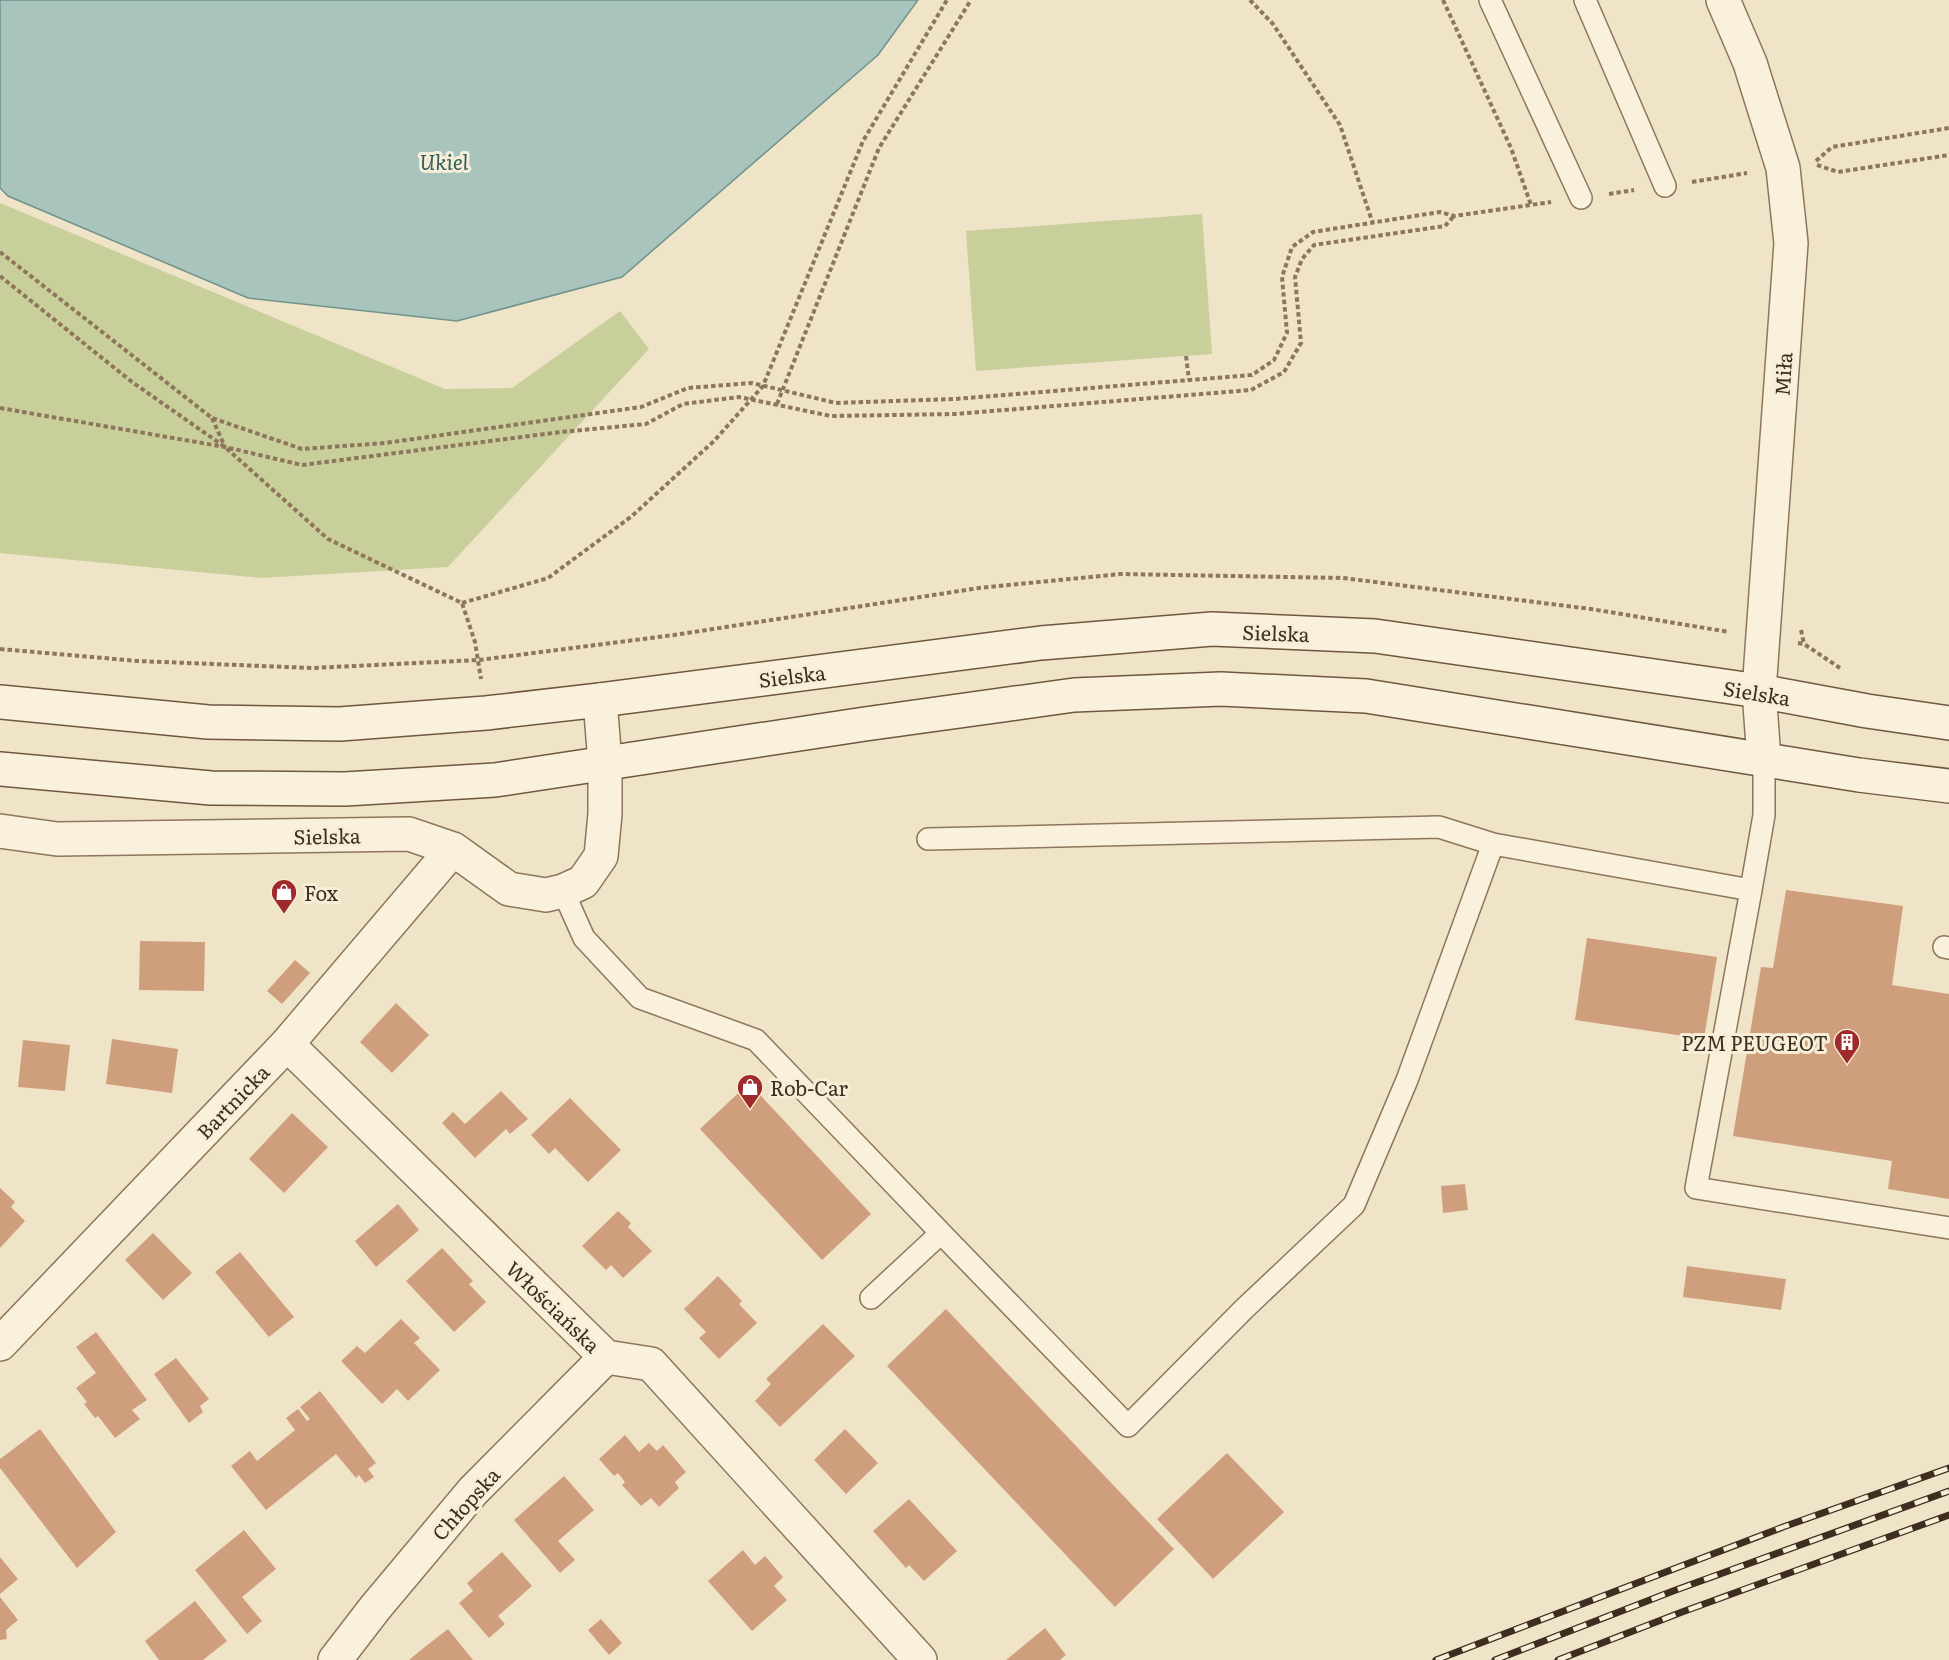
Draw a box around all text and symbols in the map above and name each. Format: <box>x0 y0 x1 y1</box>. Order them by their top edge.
water label: Ukiel <box>420 145 468 176</box>
street label: Miła <box>1766 351 1799 397</box>
street label: Sielska <box>1242 616 1310 648</box>
street label: Sielska <box>757 656 827 694</box>
street label: Sielska <box>1721 672 1793 712</box>
street label: Sielska <box>293 819 361 851</box>
shop icon: Fox <box>269 877 299 915</box>
place label: Fox <box>304 877 339 907</box>
place label: PZM PEUGEOT <box>1681 1027 1828 1057</box>
building icon: PZM PEUGEOT <box>1832 1027 1862 1065</box>
street label: Bartnicka <box>189 1057 275 1145</box>
shop icon: Rob-Car <box>735 1072 765 1110</box>
place label: Rob-Car <box>770 1072 849 1102</box>
street label: Włościańska <box>500 1253 608 1359</box>
street label: Chłopska <box>424 1460 506 1546</box>

